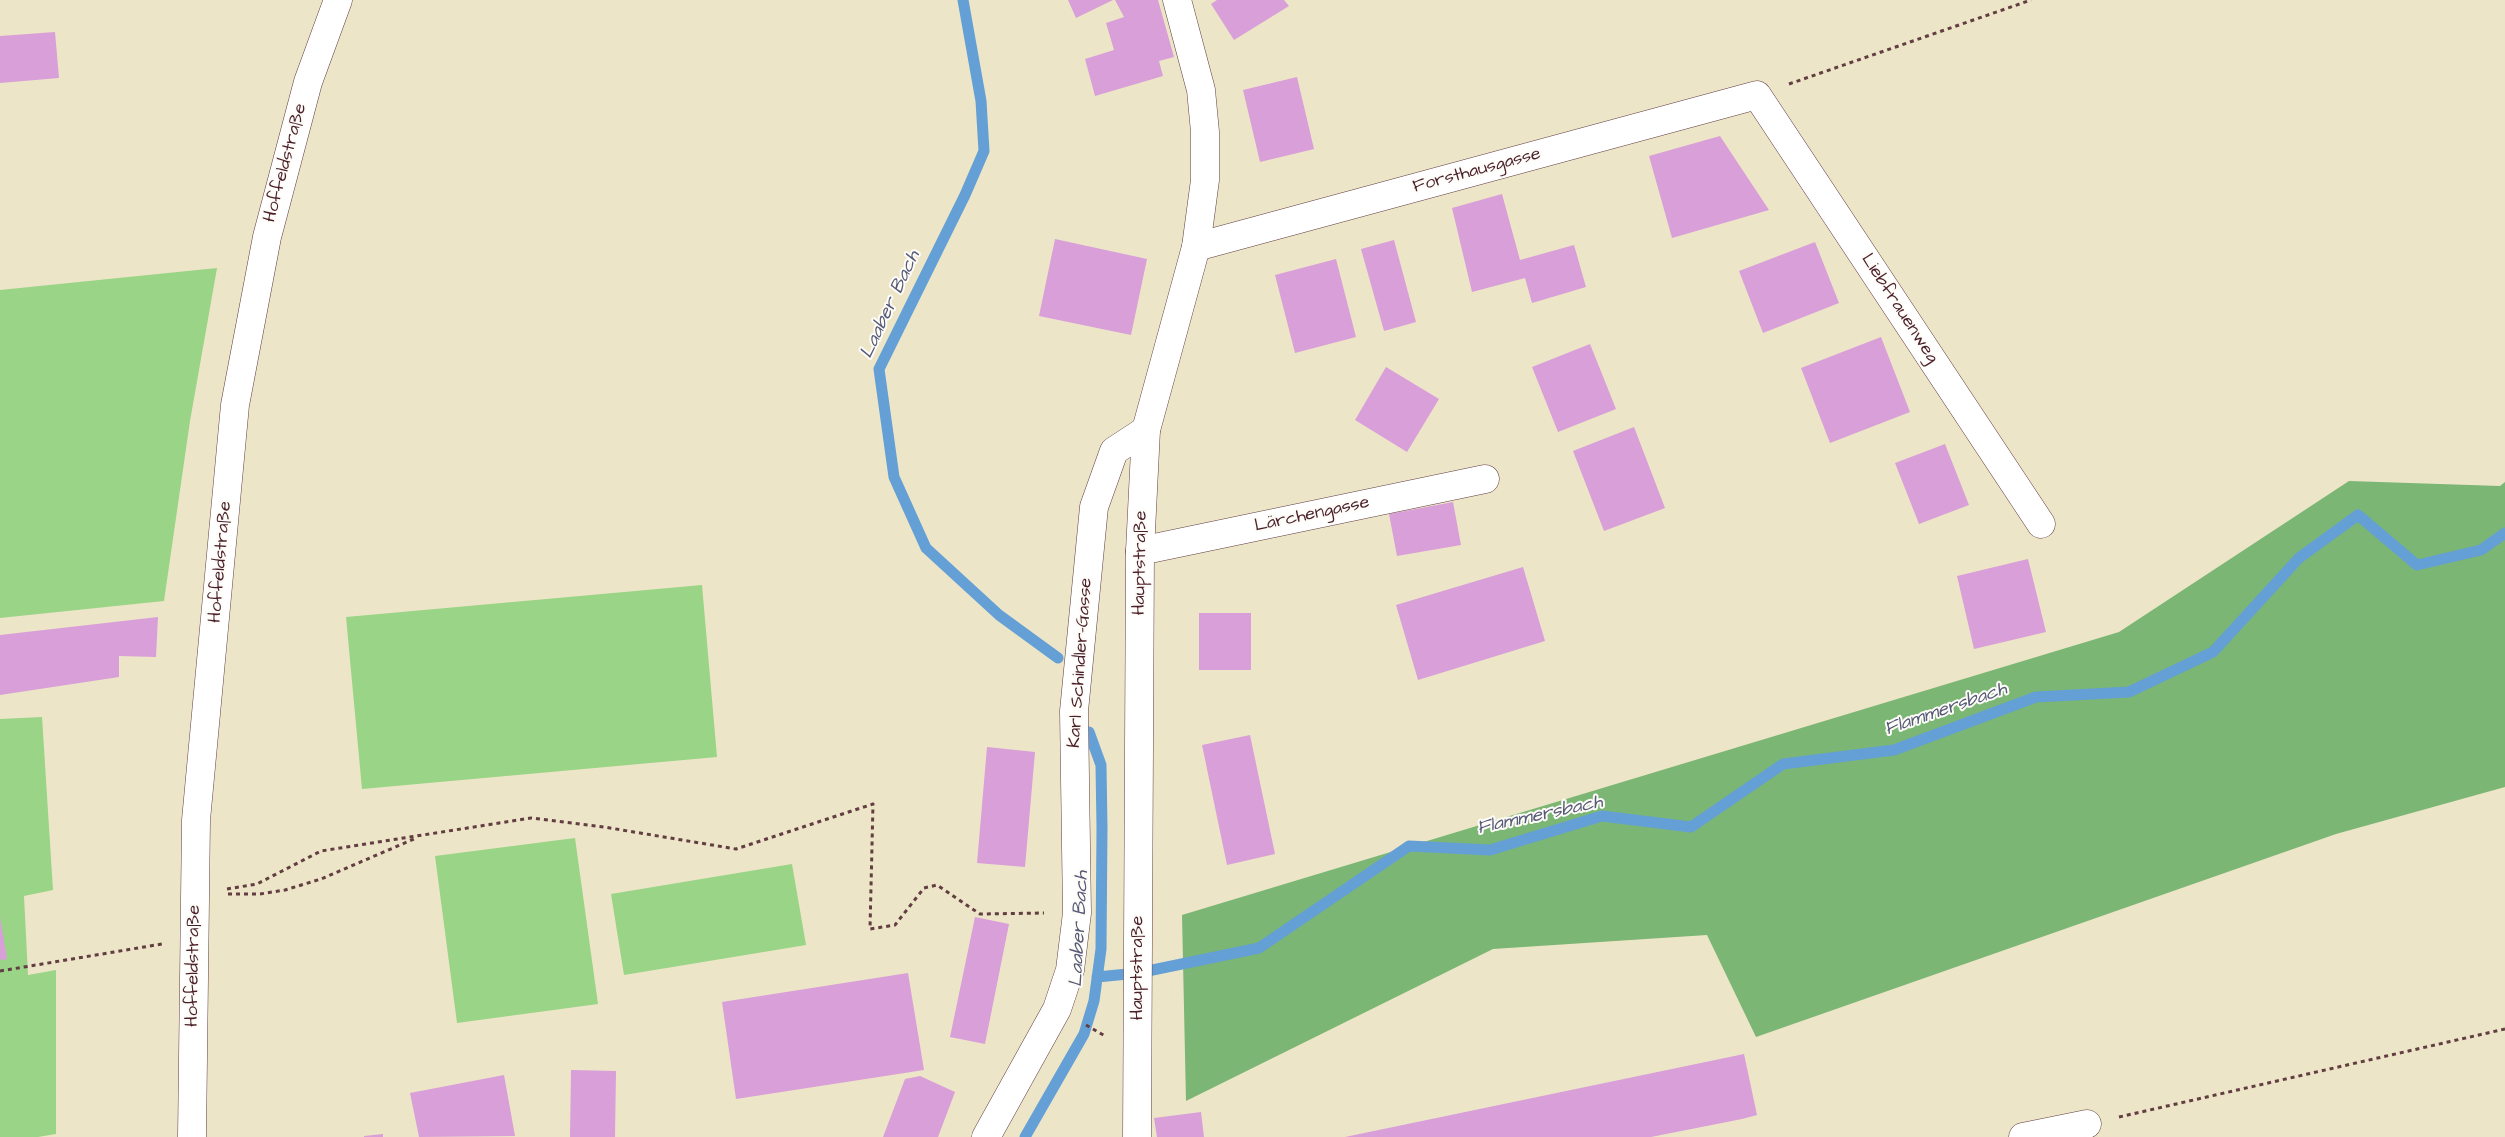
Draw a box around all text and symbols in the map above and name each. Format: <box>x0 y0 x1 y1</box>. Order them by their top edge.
street label: Hoffeldstraße <box>260 101 312 225</box>
street label: Forsthausgasse <box>1411 144 1543 198</box>
water label: Laaber Bach <box>856 248 926 362</box>
street label: Liebfrauenweg <box>1856 250 1942 368</box>
street label: Lärchengasse <box>1253 492 1371 538</box>
street label: Hoffeldstraße <box>205 500 237 624</box>
street label: Hauptstraße <box>1129 511 1153 615</box>
street label: Karl Schindler-Gasse <box>1064 577 1098 749</box>
water label: Flammersbach <box>1882 678 2010 742</box>
water label: Flammersbach <box>1475 792 1605 840</box>
water label: Laaber Bach <box>1066 870 1094 988</box>
street label: Hoffeldstraße <box>182 905 206 1027</box>
street label: Hauptstraße <box>1127 916 1149 1020</box>

